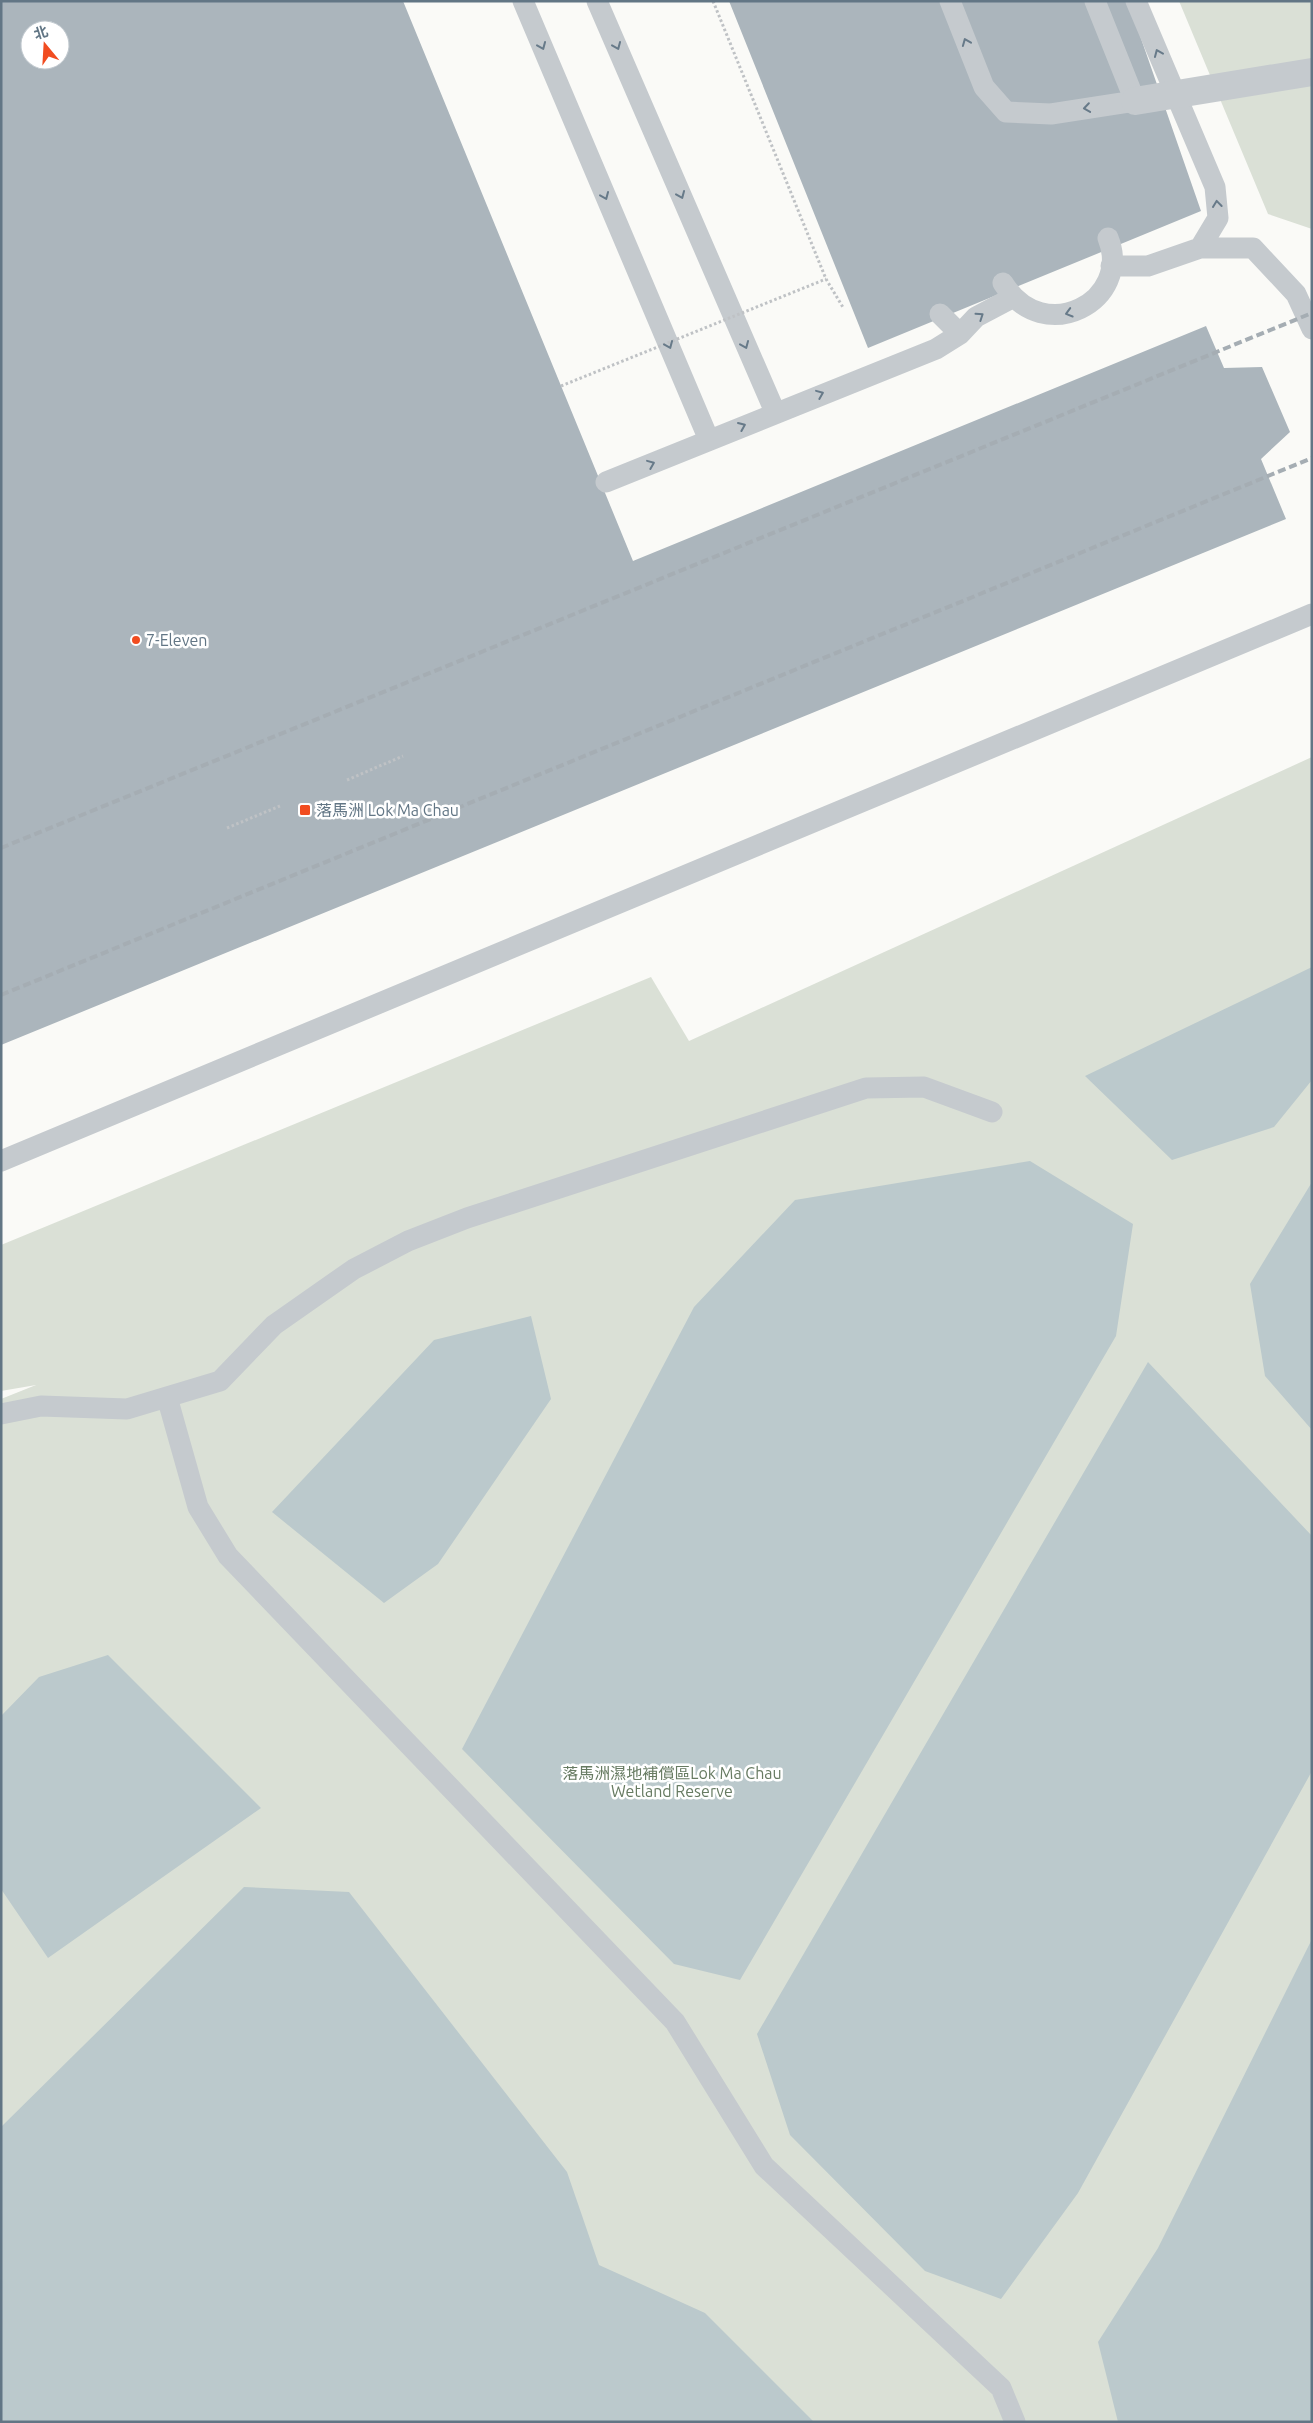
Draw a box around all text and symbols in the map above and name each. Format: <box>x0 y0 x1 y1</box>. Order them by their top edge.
north arrow <box>20 20 70 70</box>
text: 北 <box>32 23 50 42</box>
one-way arrow <box>962 38 973 47</box>
one-way arrow <box>535 41 546 50</box>
one-way arrow <box>610 41 621 50</box>
one-way arrow <box>1154 49 1165 58</box>
one-way arrow <box>1083 103 1092 113</box>
one-way arrow <box>674 190 685 199</box>
one-way arrow <box>599 191 610 200</box>
one-way arrow <box>1212 200 1223 208</box>
one-way arrow <box>1065 307 1074 317</box>
one-way arrow <box>974 313 984 322</box>
one-way arrow <box>662 340 673 349</box>
one-way arrow <box>739 340 749 349</box>
one-way arrow <box>815 390 824 401</box>
one-way arrow <box>737 422 746 432</box>
one-way arrow <box>646 460 655 470</box>
place label: 7-Eleven <box>146 631 207 649</box>
marker: 7-Eleven <box>130 634 142 646</box>
place label: 落馬洲 Lok Ma Chau <box>316 801 459 819</box>
marker: 落馬洲 Lok Ma Chau <box>298 803 312 817</box>
park label: 落馬洲濕地補償區Lok Ma Chau Wetland Reserve <box>562 1764 782 1800</box>

